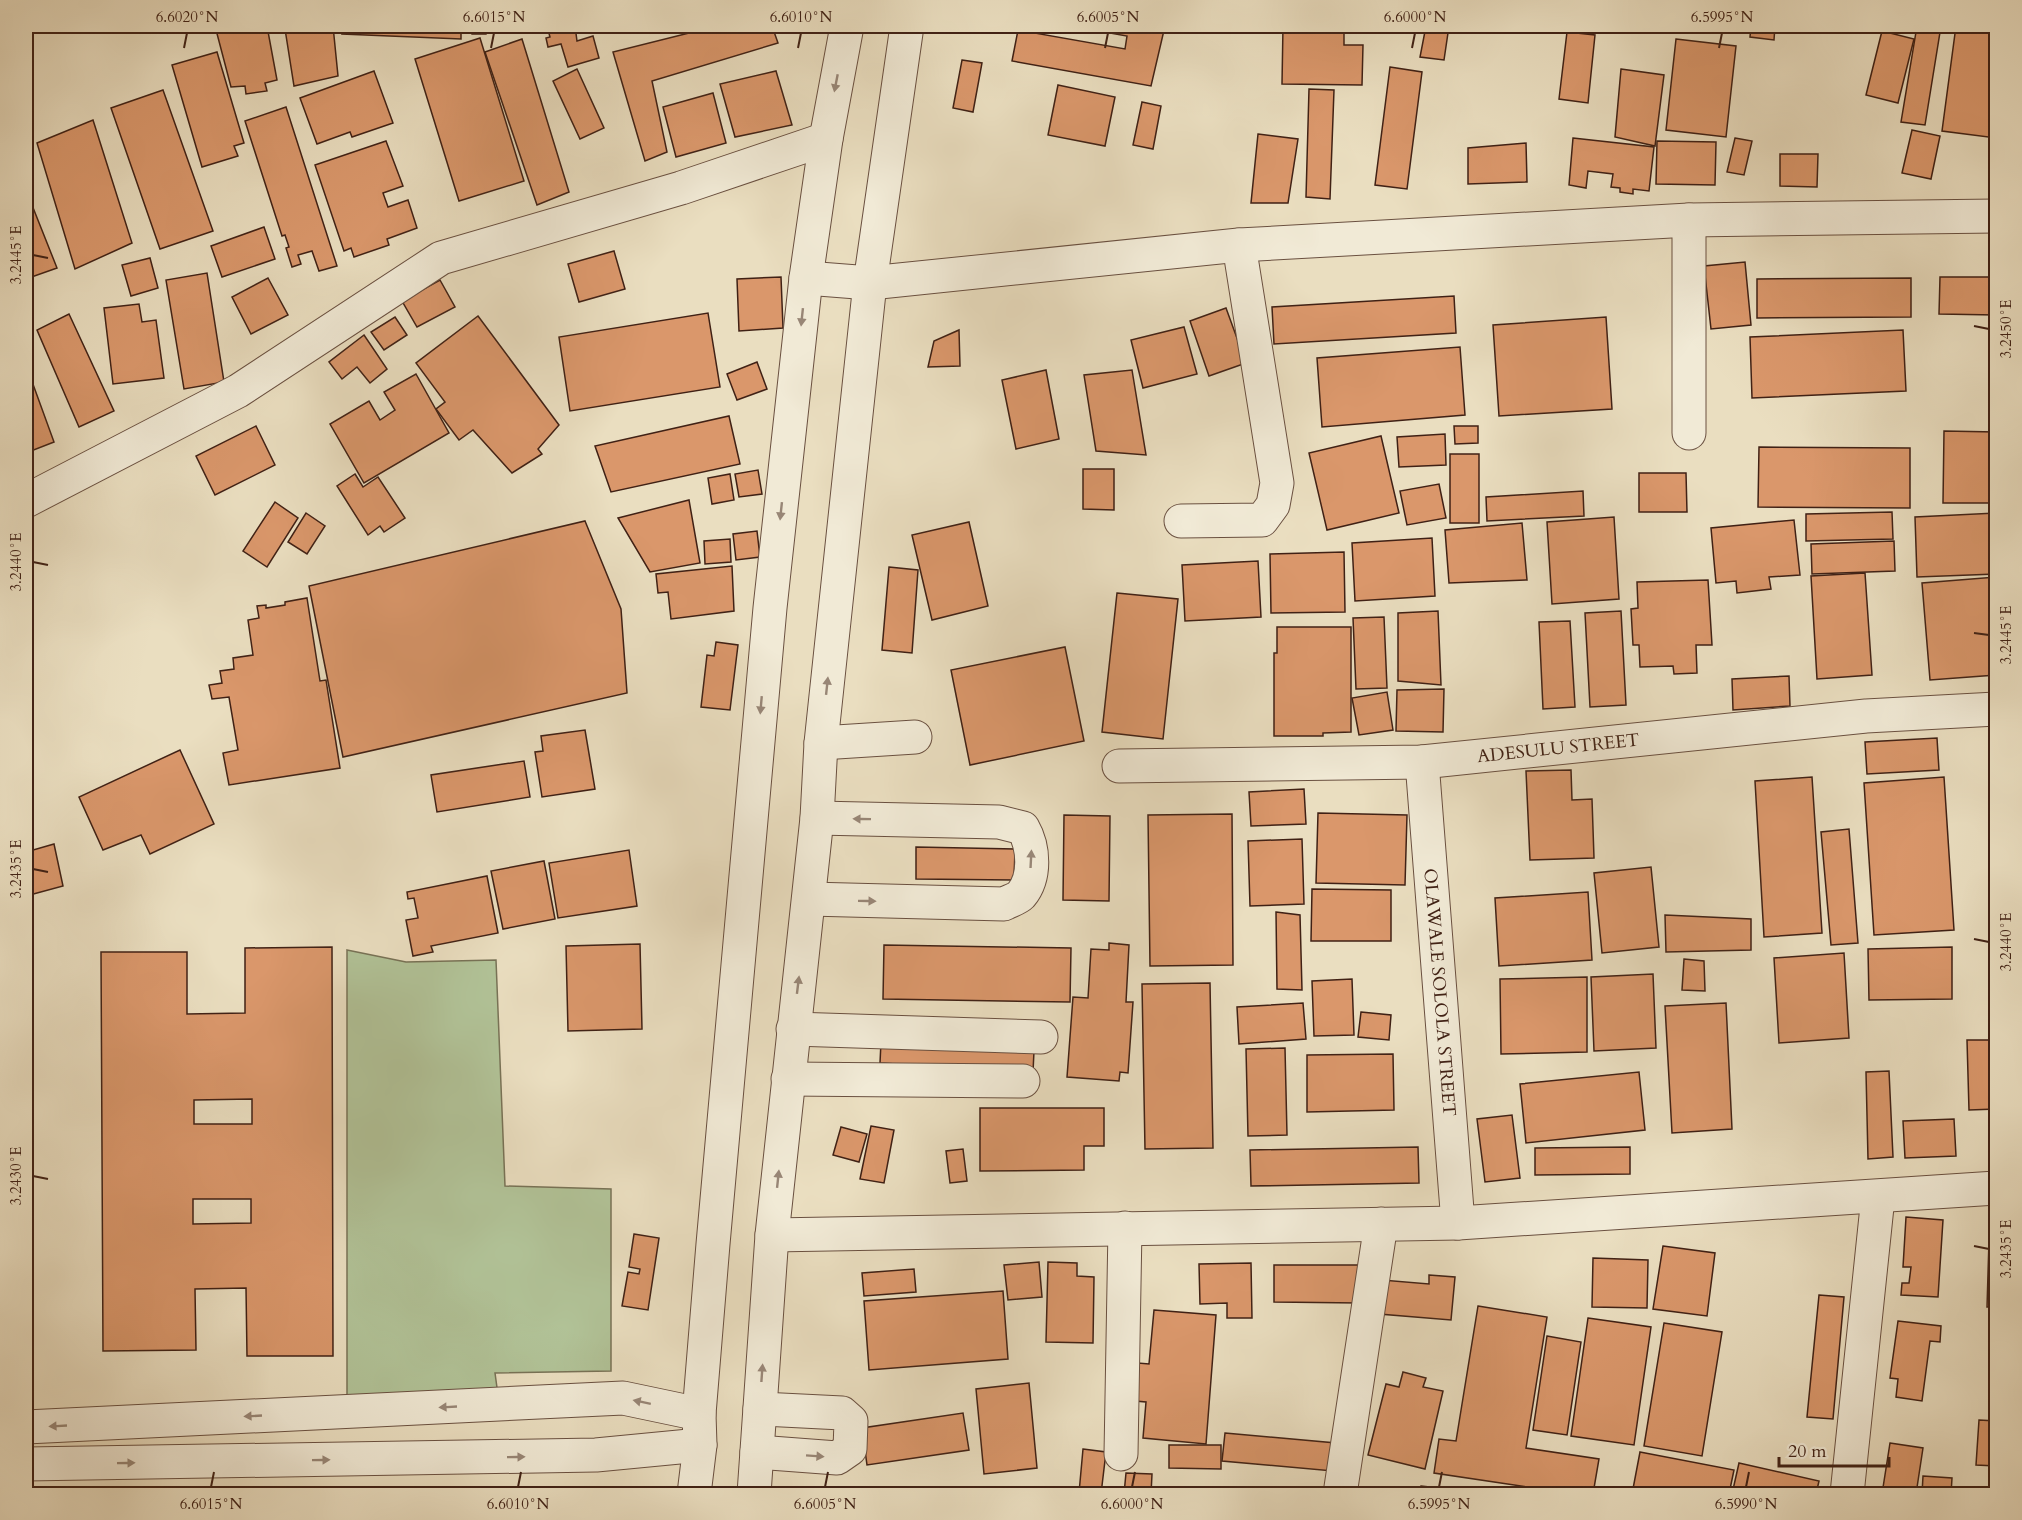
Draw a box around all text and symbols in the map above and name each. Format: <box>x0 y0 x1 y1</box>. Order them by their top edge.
text: 6.6020°N <box>156 7 219 27</box>
text: 6.6015°N <box>463 7 526 27</box>
text: 6.6010°N <box>770 7 833 27</box>
text: 6.6005°N <box>1077 7 1140 27</box>
text: 6.6000°N <box>1384 7 1447 27</box>
text: 6.5995°N <box>1691 7 1754 27</box>
one-way arrow <box>831 74 840 93</box>
text: 3.2445°E <box>6 225 26 285</box>
text: 3.2450°E <box>1996 299 2016 359</box>
one-way arrow <box>797 308 807 327</box>
one-way arrow <box>776 502 786 521</box>
text: 3.2440°E <box>6 532 26 592</box>
text: 3.2445°E <box>1996 605 2016 665</box>
one-way arrow <box>822 677 831 696</box>
one-way arrow <box>756 696 766 715</box>
street label: ADESULU STREET <box>1476 728 1641 769</box>
one-way arrow <box>852 814 871 824</box>
text: 3.2435°E <box>6 839 26 899</box>
one-way arrow <box>1026 849 1036 868</box>
street label: OLAWALE SOLOLA STREET <box>1417 867 1462 1117</box>
one-way arrow <box>858 896 877 905</box>
text: 3.2440°E <box>1996 912 2016 972</box>
one-way arrow <box>793 975 803 994</box>
text: 3.2430°E <box>6 1146 26 1206</box>
one-way arrow <box>773 1169 783 1188</box>
text: 3.2435°E <box>1996 1219 2016 1279</box>
one-way arrow <box>758 1364 767 1383</box>
one-way arrow <box>632 1397 651 1406</box>
one-way arrow <box>438 1402 457 1411</box>
one-way arrow <box>243 1412 262 1421</box>
one-way arrow <box>49 1421 68 1430</box>
scale bar <box>1779 1430 1888 1468</box>
text: 20 m <box>1788 1439 1827 1464</box>
one-way arrow <box>506 1452 525 1462</box>
one-way arrow <box>806 1452 825 1461</box>
one-way arrow <box>311 1455 330 1465</box>
one-way arrow <box>116 1459 135 1468</box>
text: 6.6015°N <box>180 1494 243 1514</box>
text: 6.6010°N <box>487 1494 550 1514</box>
text: 6.6005°N <box>794 1494 857 1514</box>
text: 6.6000°N <box>1101 1494 1164 1514</box>
text: 6.5995°N <box>1408 1494 1471 1514</box>
text: 6.5990°N <box>1715 1494 1778 1514</box>

